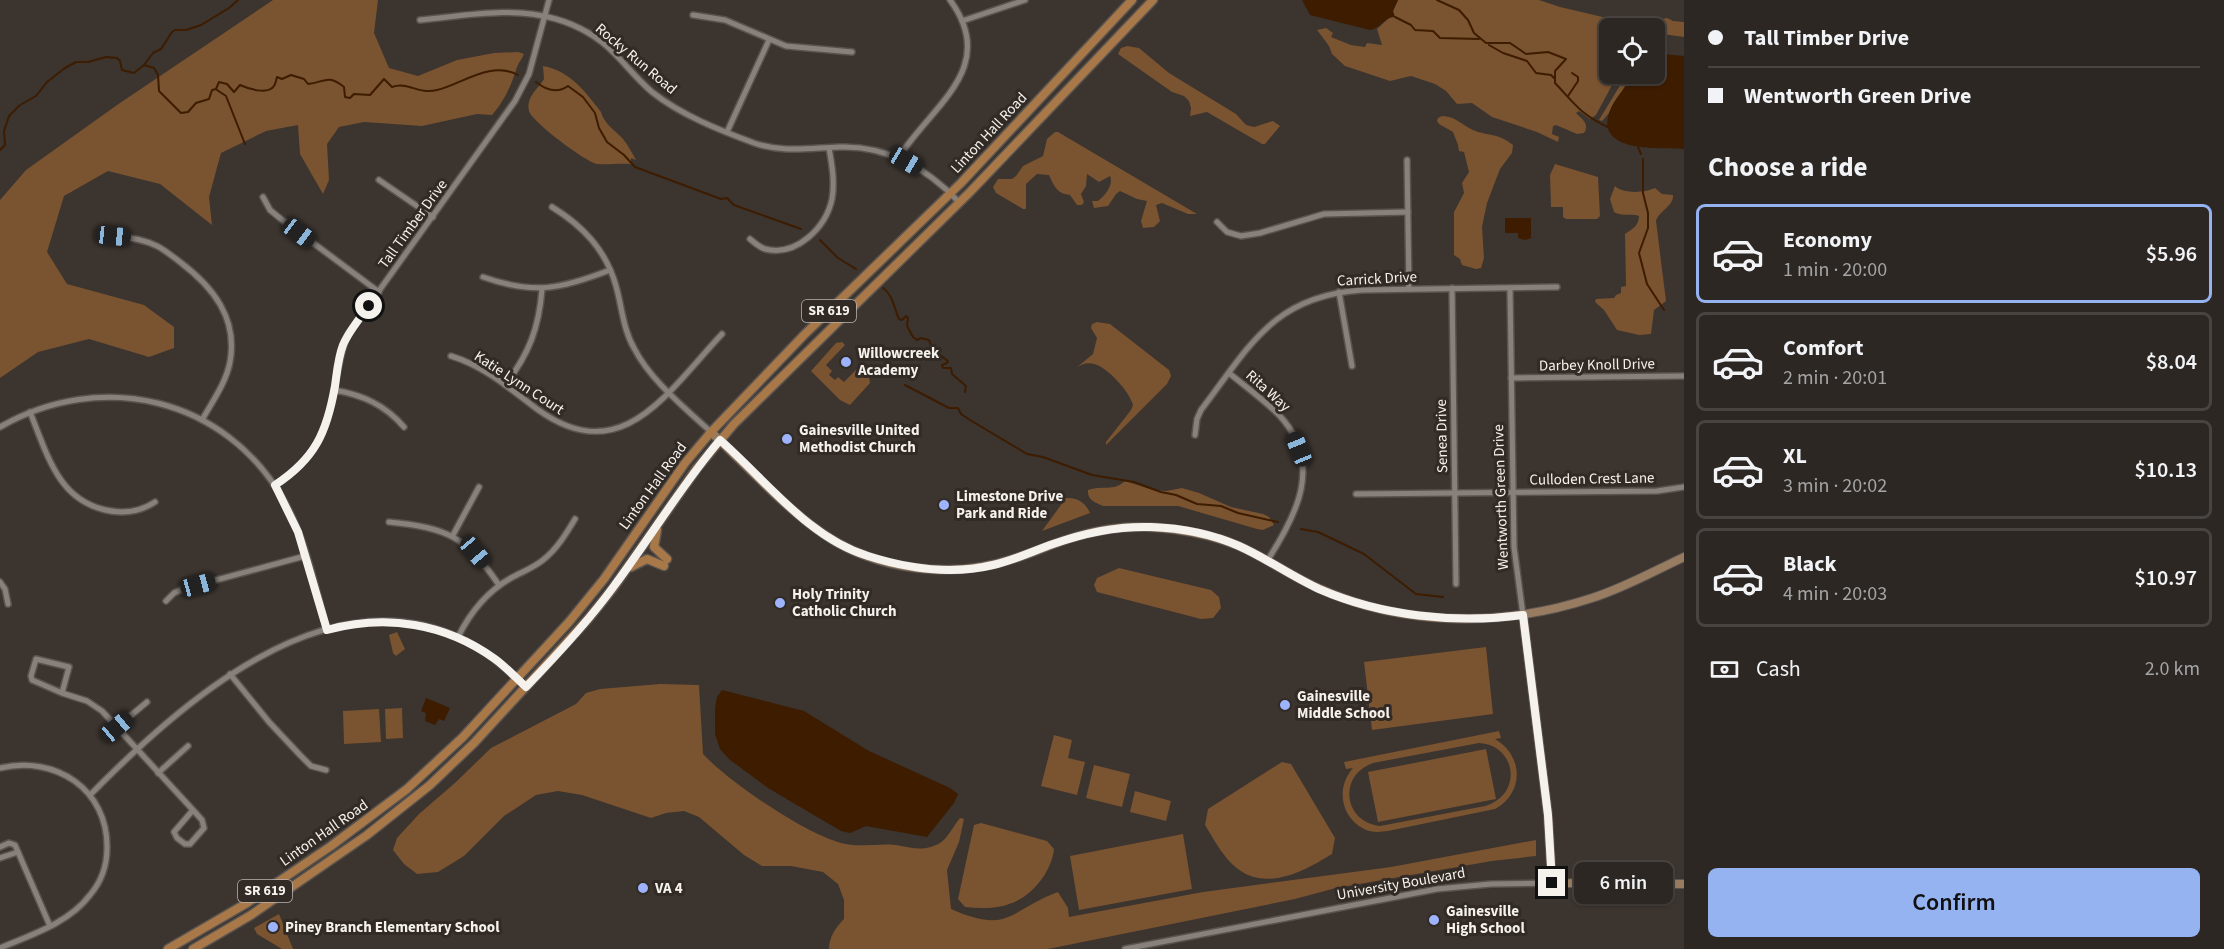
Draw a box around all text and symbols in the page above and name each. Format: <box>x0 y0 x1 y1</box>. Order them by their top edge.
map controls <box>1599 18 1665 84</box>
button: locate <box>1599 18 1665 84</box>
street label: Rocky Run Road <box>591 19 681 99</box>
text: Tall Timber Drive <box>1744 22 1909 54</box>
text: Wentworth Green Drive <box>1744 80 1971 112</box>
street label: Linton Hall Road <box>946 88 1032 178</box>
car <box>886 144 926 178</box>
text: Choose a ride <box>1708 148 1868 187</box>
street label: Tall Timber Drive <box>373 175 453 273</box>
car <box>279 215 319 251</box>
text: Economy <box>1783 224 1872 256</box>
car <box>94 225 132 247</box>
icon: car <box>1711 227 1765 281</box>
text: $5.96 <box>2146 238 2197 270</box>
text: 1 min · 20:00 <box>1783 256 1887 284</box>
street label: Carrick Drive <box>1336 266 1418 292</box>
route start <box>355 292 382 319</box>
road number: SR 619 <box>802 300 856 322</box>
text: Comfort <box>1783 332 1864 364</box>
icon: car <box>1711 335 1765 389</box>
place label: Willowcreek Academy <box>857 343 940 381</box>
street label: Katie Lynn Court <box>470 346 568 420</box>
text: $8.04 <box>2146 346 2197 378</box>
street label: Darbey Knoll Drive <box>1539 353 1655 377</box>
marker: Willowcreek Academy <box>839 355 853 369</box>
text: 2 min · 20:01 <box>1783 364 1887 392</box>
street label: Rita Way <box>1241 365 1295 417</box>
street label: Senea Drive <box>1431 399 1453 473</box>
place label: Gainesville United Methodist Church <box>799 420 919 458</box>
street label: Wentworth Green Drive <box>1488 424 1514 570</box>
car <box>1284 429 1314 469</box>
marker: Gainesville United Methodist Church <box>780 432 794 446</box>
street label: Linton Hall Road <box>614 438 692 534</box>
text: XL <box>1783 440 1807 472</box>
icon: car <box>1711 443 1765 497</box>
text: $10.13 <box>2135 454 2197 486</box>
street label: Culloden Crest Lane <box>1529 467 1655 491</box>
text: 3 min · 20:02 <box>1783 472 1887 500</box>
place label: Limestone Drive Park and Ride <box>956 486 1063 524</box>
marker: Limestone Drive Park and Ride <box>937 498 951 512</box>
car <box>457 532 493 572</box>
text: Black <box>1783 548 1837 580</box>
icon: car <box>1711 551 1765 605</box>
text: $10.97 <box>2135 562 2197 594</box>
car <box>178 572 218 598</box>
text: 4 min · 20:03 <box>1783 580 1887 608</box>
place label: Holy Trinity Catholic Church <box>792 584 897 622</box>
marker: Holy Trinity Catholic Church <box>773 596 787 610</box>
icon: cash <box>1708 653 1741 686</box>
text: Cash <box>1756 653 1801 685</box>
text: 2.0 km <box>2145 655 2200 683</box>
place label: Gainesville Middle School <box>1297 686 1390 724</box>
marker: Gainesville Middle School <box>1278 698 1292 712</box>
car <box>97 709 137 745</box>
street label: Linton Hall Road <box>276 795 372 871</box>
street label: University Boulevard <box>1335 862 1467 906</box>
callout: 6 min <box>1573 862 1672 904</box>
button: Confirm <box>1708 868 2200 937</box>
route end <box>1538 869 1565 896</box>
text: 6 min <box>1600 869 1647 897</box>
place label: VA 4 <box>654 878 683 899</box>
road number: SR 619 <box>238 880 292 902</box>
marker: VA 4 <box>636 881 650 895</box>
place label: Gainesville High School <box>1446 901 1525 939</box>
marker: Gainesville High School <box>1427 913 1441 927</box>
place label: Piney Branch Elementary School <box>285 917 500 938</box>
marker: Piney Branch Elementary School <box>266 920 280 934</box>

